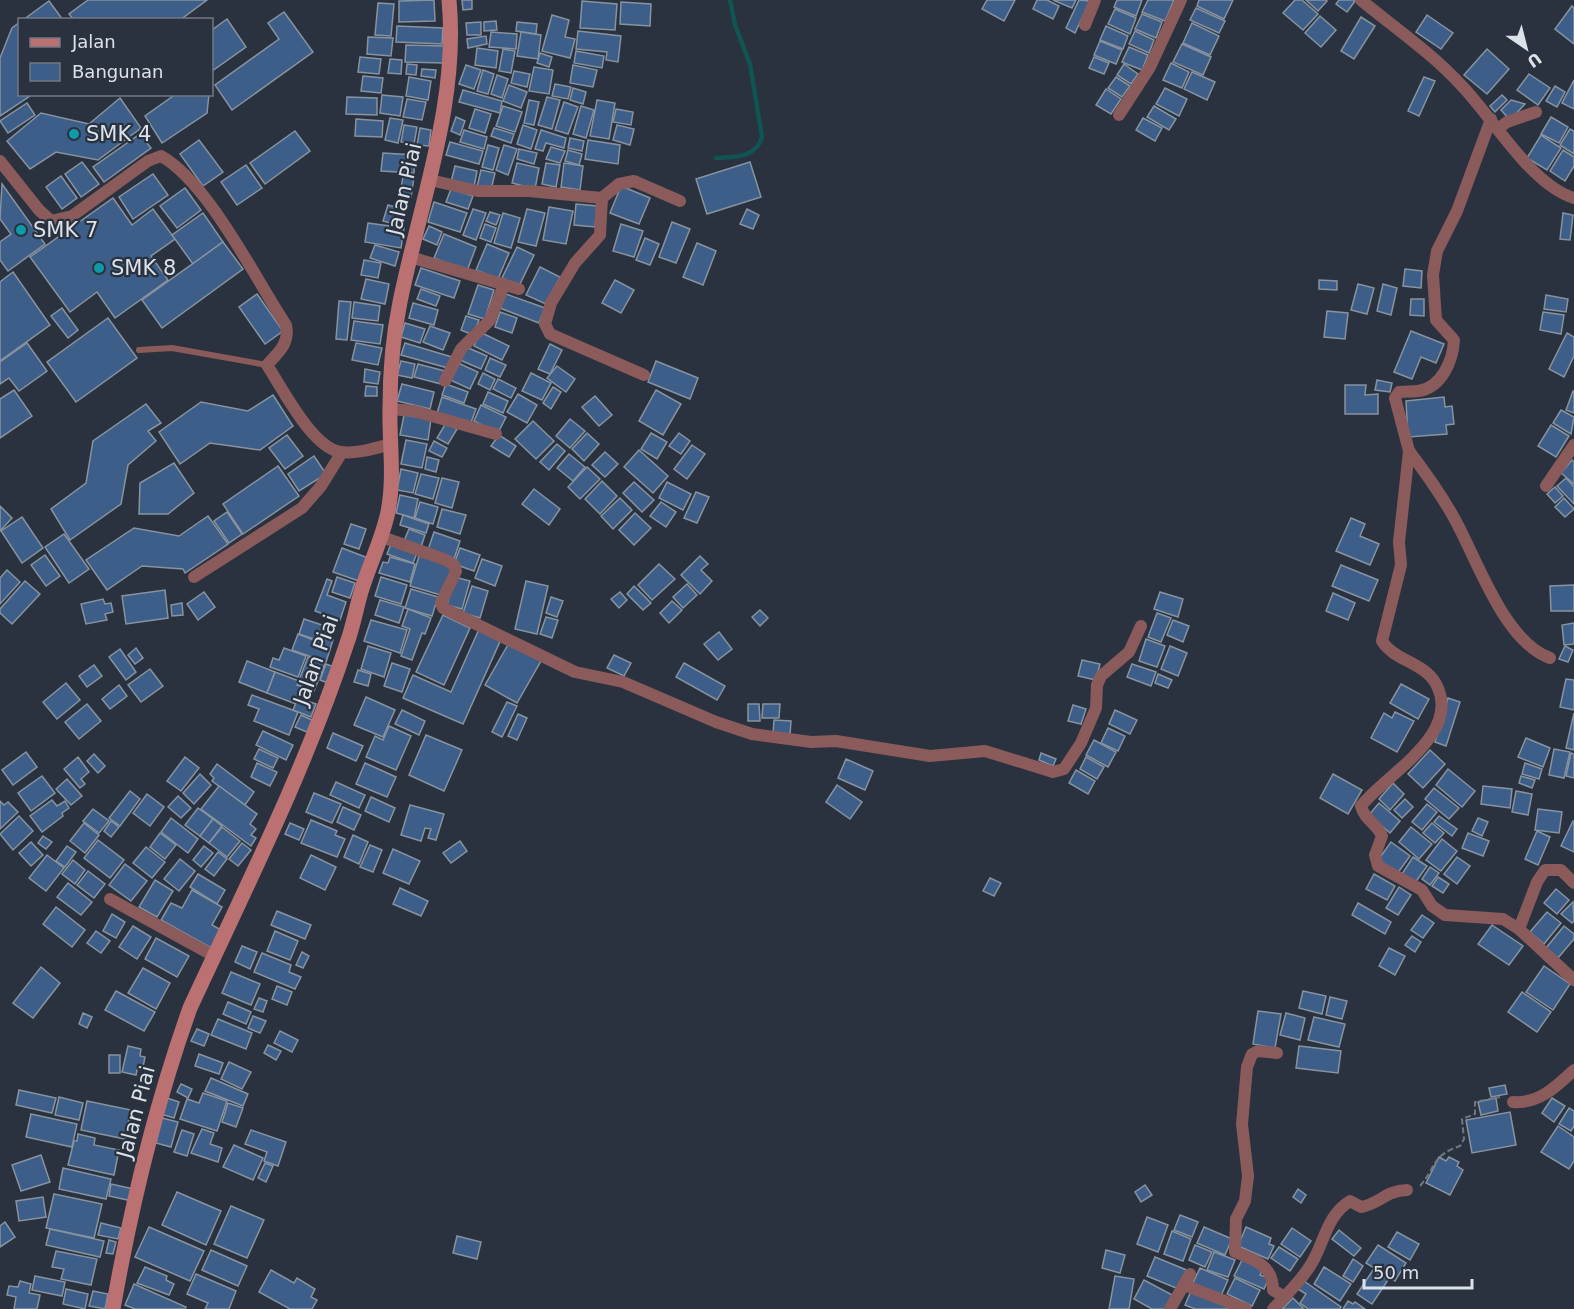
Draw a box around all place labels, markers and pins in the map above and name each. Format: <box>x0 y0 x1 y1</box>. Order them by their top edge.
place label: SMK 4 <box>86 122 151 146</box>
marker: SMK 4 <box>67 127 81 141</box>
place label: SMK 7 <box>33 218 98 242</box>
marker: SMK 7 <box>14 223 28 237</box>
place label: SMK 8 <box>111 256 176 280</box>
marker: SMK 8 <box>92 261 106 275</box>

